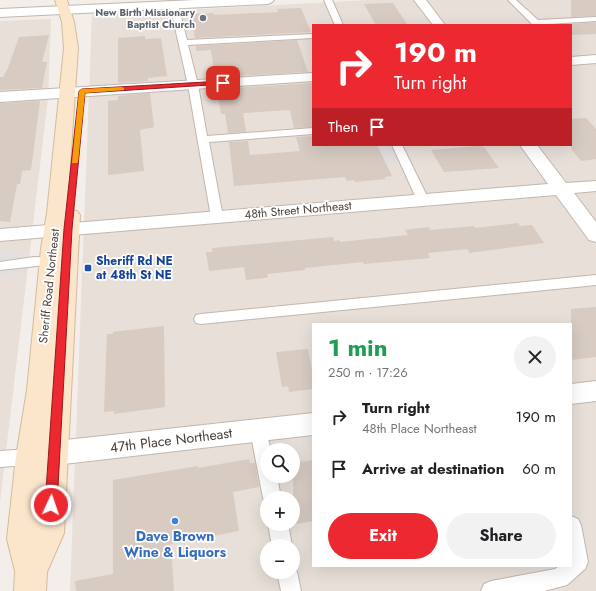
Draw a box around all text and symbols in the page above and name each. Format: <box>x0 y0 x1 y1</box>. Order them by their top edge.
place label: New Birth Missionary Baptist Church <box>95 5 196 32</box>
marker: New Birth Missionary Baptist Church <box>198 13 208 23</box>
text: 190 m <box>394 32 477 73</box>
icon: right <box>328 40 380 92</box>
pin <box>206 66 240 100</box>
text: Turn right <box>394 70 466 96</box>
icon: arrive <box>212 72 234 94</box>
text: Then <box>328 116 358 138</box>
icon: arrive <box>366 116 388 138</box>
street label: 48th Street Northeast <box>244 196 352 224</box>
street label: Sheriff Road Northeast <box>34 228 64 344</box>
place label: Sheriff Rd NE at 48th St NE <box>96 252 173 284</box>
marker: Sheriff Rd NE at 48th St NE <box>83 263 93 273</box>
text: 1 min <box>328 330 388 365</box>
button: close <box>514 336 556 378</box>
text: 250 m · 17:26 <box>328 363 408 382</box>
text: Turn right <box>362 397 430 419</box>
icon: right <box>328 406 350 428</box>
text: 190 m <box>515 406 556 428</box>
text: 48th Place Northeast <box>362 419 477 438</box>
street label: 47th Place Northeast <box>109 422 234 457</box>
map controls <box>260 443 300 579</box>
button: search <box>260 443 300 483</box>
icon: arrive <box>328 458 350 480</box>
text: Arrive at destination <box>362 458 504 480</box>
text: 60 m <box>522 458 556 480</box>
position arrow <box>30 484 72 526</box>
button: + <box>260 491 300 531</box>
button: Exit <box>328 513 438 559</box>
button: Share <box>446 513 556 559</box>
marker: Dave Brown Wine & Liquors <box>170 516 180 526</box>
place label: Dave Brown Wine & Liquors <box>124 526 227 562</box>
button: − <box>260 539 300 579</box>

